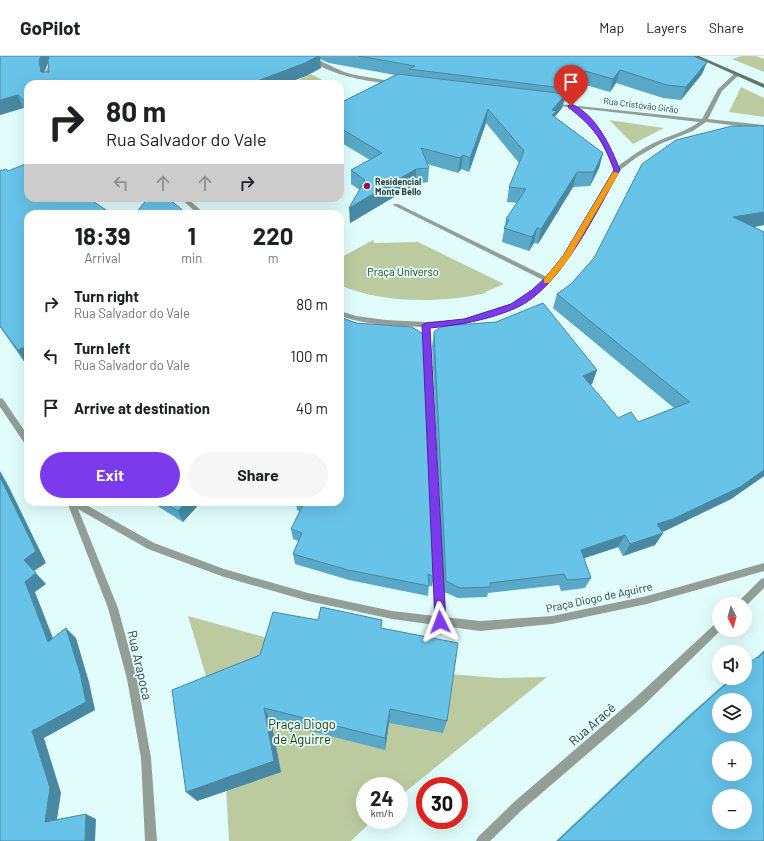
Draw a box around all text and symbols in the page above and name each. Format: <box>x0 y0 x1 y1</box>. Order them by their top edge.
text: GoPilot <box>20 16 81 39</box>
text: Map <box>599 19 624 36</box>
text: Layers <box>646 19 687 36</box>
text: Share <box>709 19 744 36</box>
pin <box>554 65 588 106</box>
icon: arrive <box>560 71 582 93</box>
text: 80 m <box>106 94 166 128</box>
street label: Rua Cristóvão Girão <box>603 95 679 115</box>
icon: right <box>40 96 92 148</box>
text: Rua Salvador do Vale <box>106 128 267 150</box>
icon: left <box>110 172 132 194</box>
icon: ahead <box>152 172 174 194</box>
icon: ahead <box>194 172 216 194</box>
icon: right <box>236 172 258 194</box>
place label: Residencial Monte Bello <box>375 176 421 197</box>
marker: Residencial Monte Bello <box>362 181 372 191</box>
text: 18:39 <box>75 221 131 250</box>
text: 1 <box>187 221 196 250</box>
text: 220 <box>253 221 293 250</box>
text: Arrival <box>84 250 121 266</box>
text: min <box>181 250 202 266</box>
text: m <box>268 250 278 266</box>
park label: Praça Universo <box>367 265 439 278</box>
text: Turn right <box>74 287 139 305</box>
icon: right <box>40 293 62 315</box>
text: 80 m <box>296 295 328 313</box>
text: Rua Salvador do Vale <box>74 305 190 321</box>
text: Turn left <box>74 339 130 357</box>
icon: left <box>40 345 62 367</box>
text: 100 m <box>290 347 328 365</box>
text: Rua Salvador do Vale <box>74 357 190 373</box>
icon: arrive <box>40 397 62 419</box>
text: Arrive at destination <box>74 399 210 417</box>
text: 40 m <box>296 399 328 417</box>
button: Exit <box>40 452 180 498</box>
button: Share <box>188 452 328 498</box>
street label: Praça Diogo de Aguirre <box>545 579 653 615</box>
north arrow <box>712 597 752 637</box>
map controls <box>712 597 752 829</box>
position arrow <box>419 601 461 643</box>
street label: Rua Arapoca <box>124 629 156 701</box>
button: sound <box>712 645 752 685</box>
button: layers <box>712 693 752 733</box>
street label: Rua Aracê <box>565 699 619 749</box>
park label: Praça Diogo de Aguirre <box>268 716 336 747</box>
button: + <box>712 741 752 781</box>
speed limit sign: 30 <box>416 777 468 829</box>
text: 24 <box>370 786 394 810</box>
button: − <box>712 789 752 829</box>
text: km/h <box>371 807 393 819</box>

